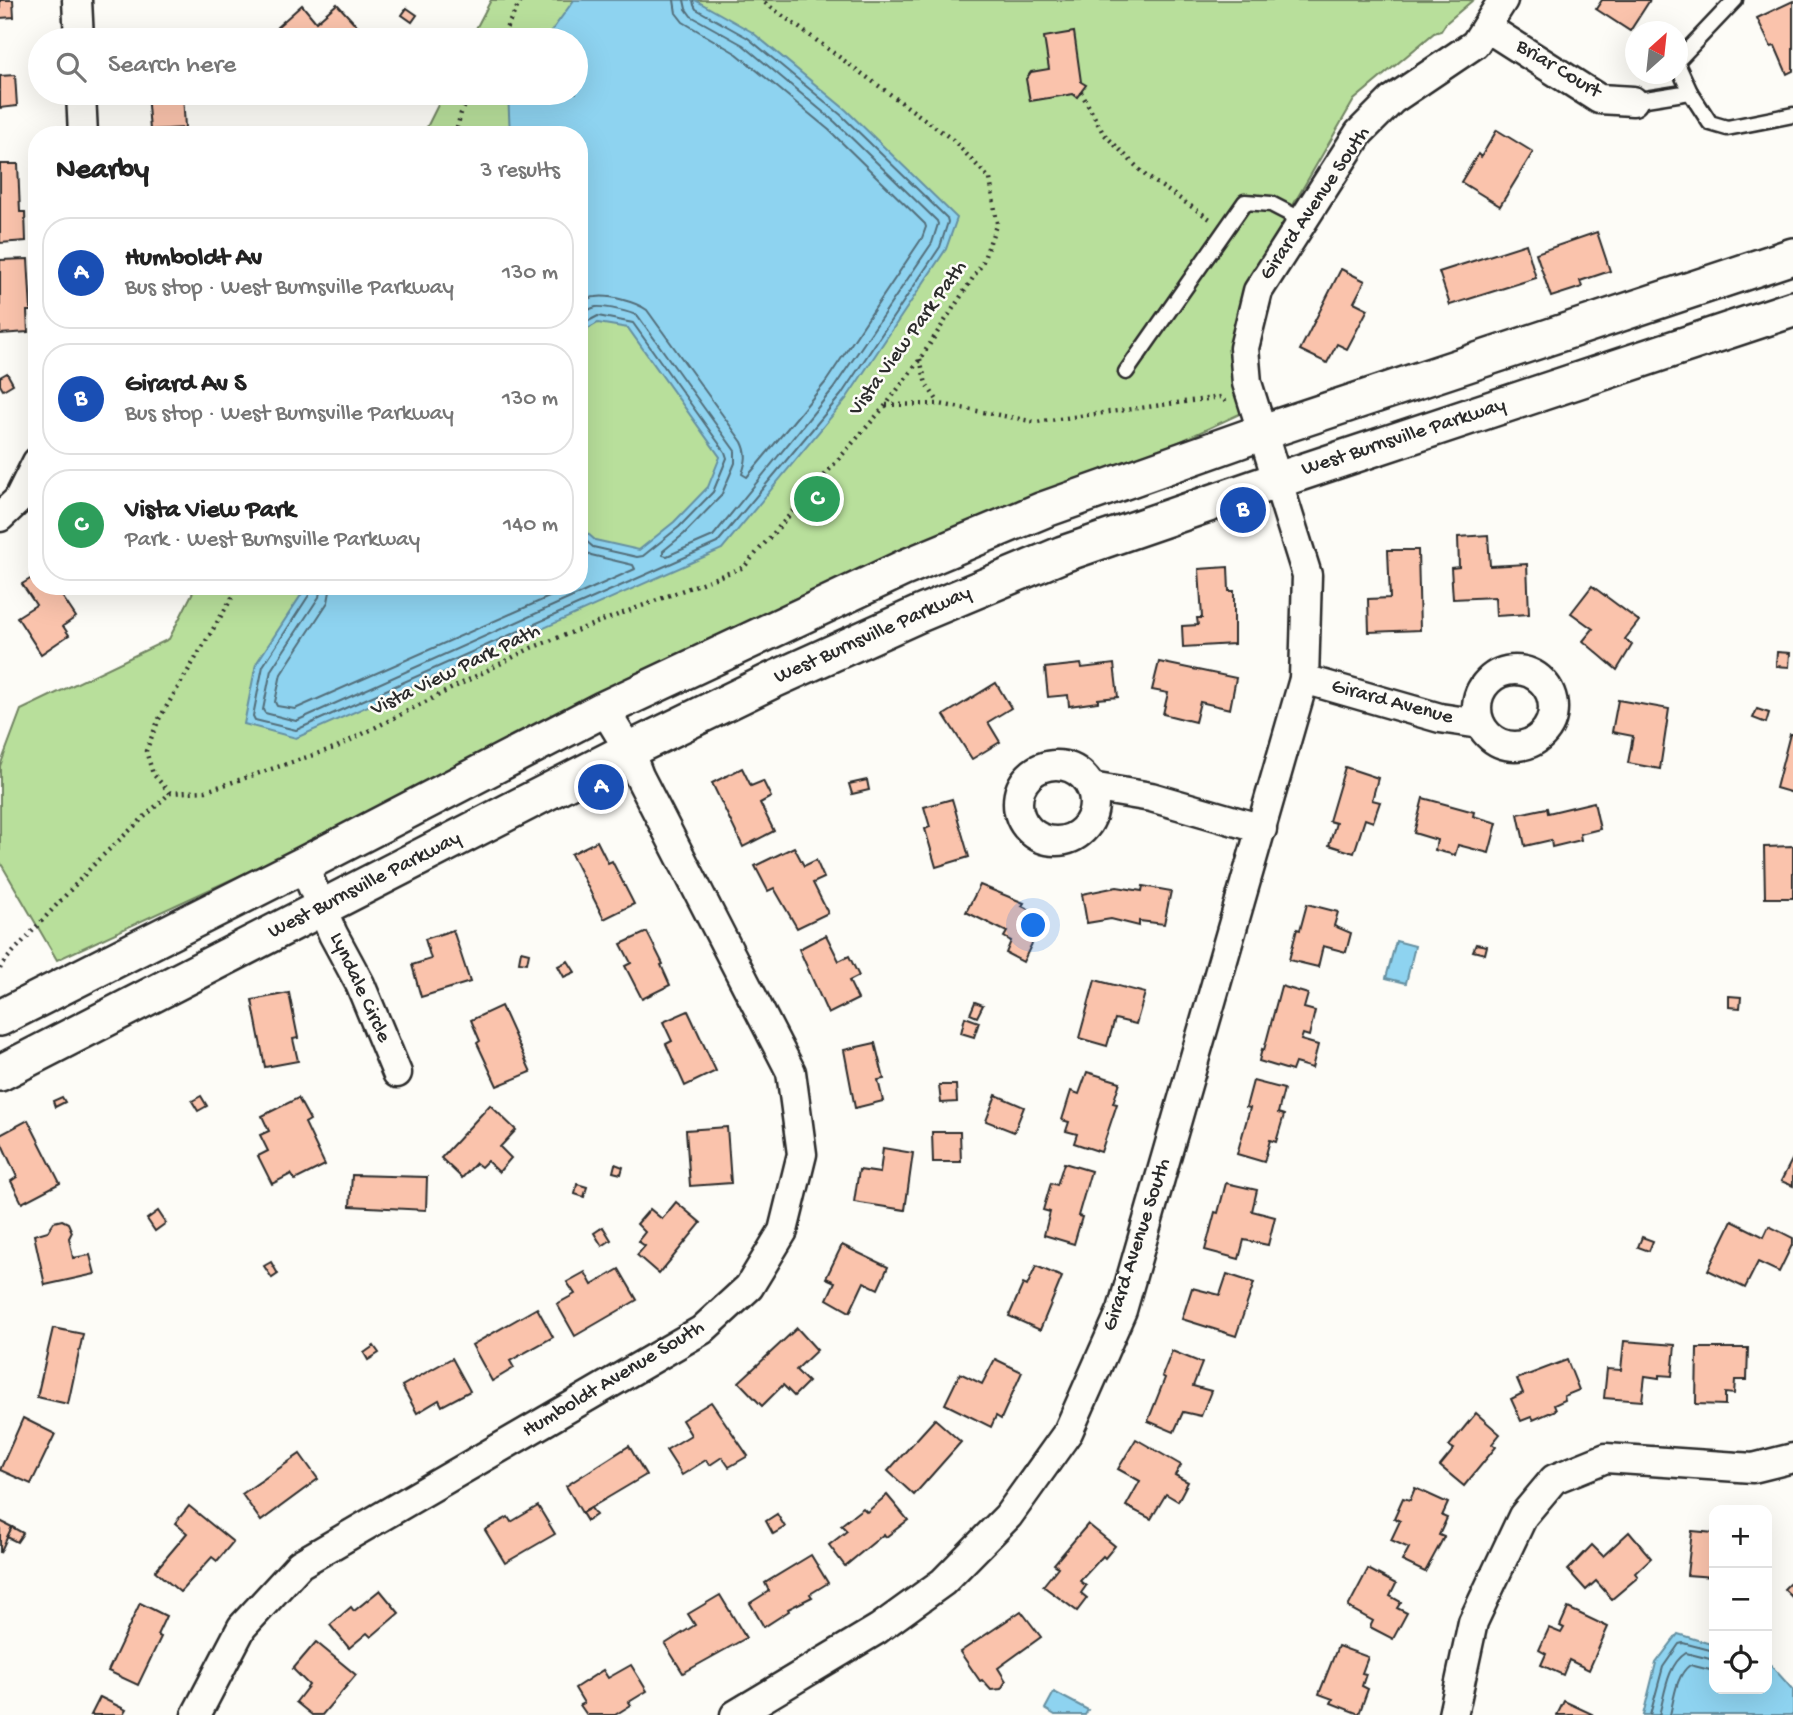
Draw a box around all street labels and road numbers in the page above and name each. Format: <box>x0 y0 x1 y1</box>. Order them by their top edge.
street label: Briar Court <box>1510 34 1607 106</box>
street label: Girard Avenue South <box>1255 122 1377 286</box>
street label: Vista View Park Path <box>844 257 974 422</box>
street label: West Burnsville Parkway <box>1299 393 1509 483</box>
street label: West Burnsville Parkway <box>771 581 975 691</box>
street label: Vista View Park Path <box>366 619 545 723</box>
street label: Girard Avenue <box>1329 675 1457 732</box>
street label: West Burnsville Parkway <box>264 827 466 945</box>
street label: Lyndale Circle <box>323 929 396 1048</box>
street label: Girard Avenue South <box>1098 1155 1178 1335</box>
street label: Humboldt Avenue South <box>519 1316 709 1444</box>

